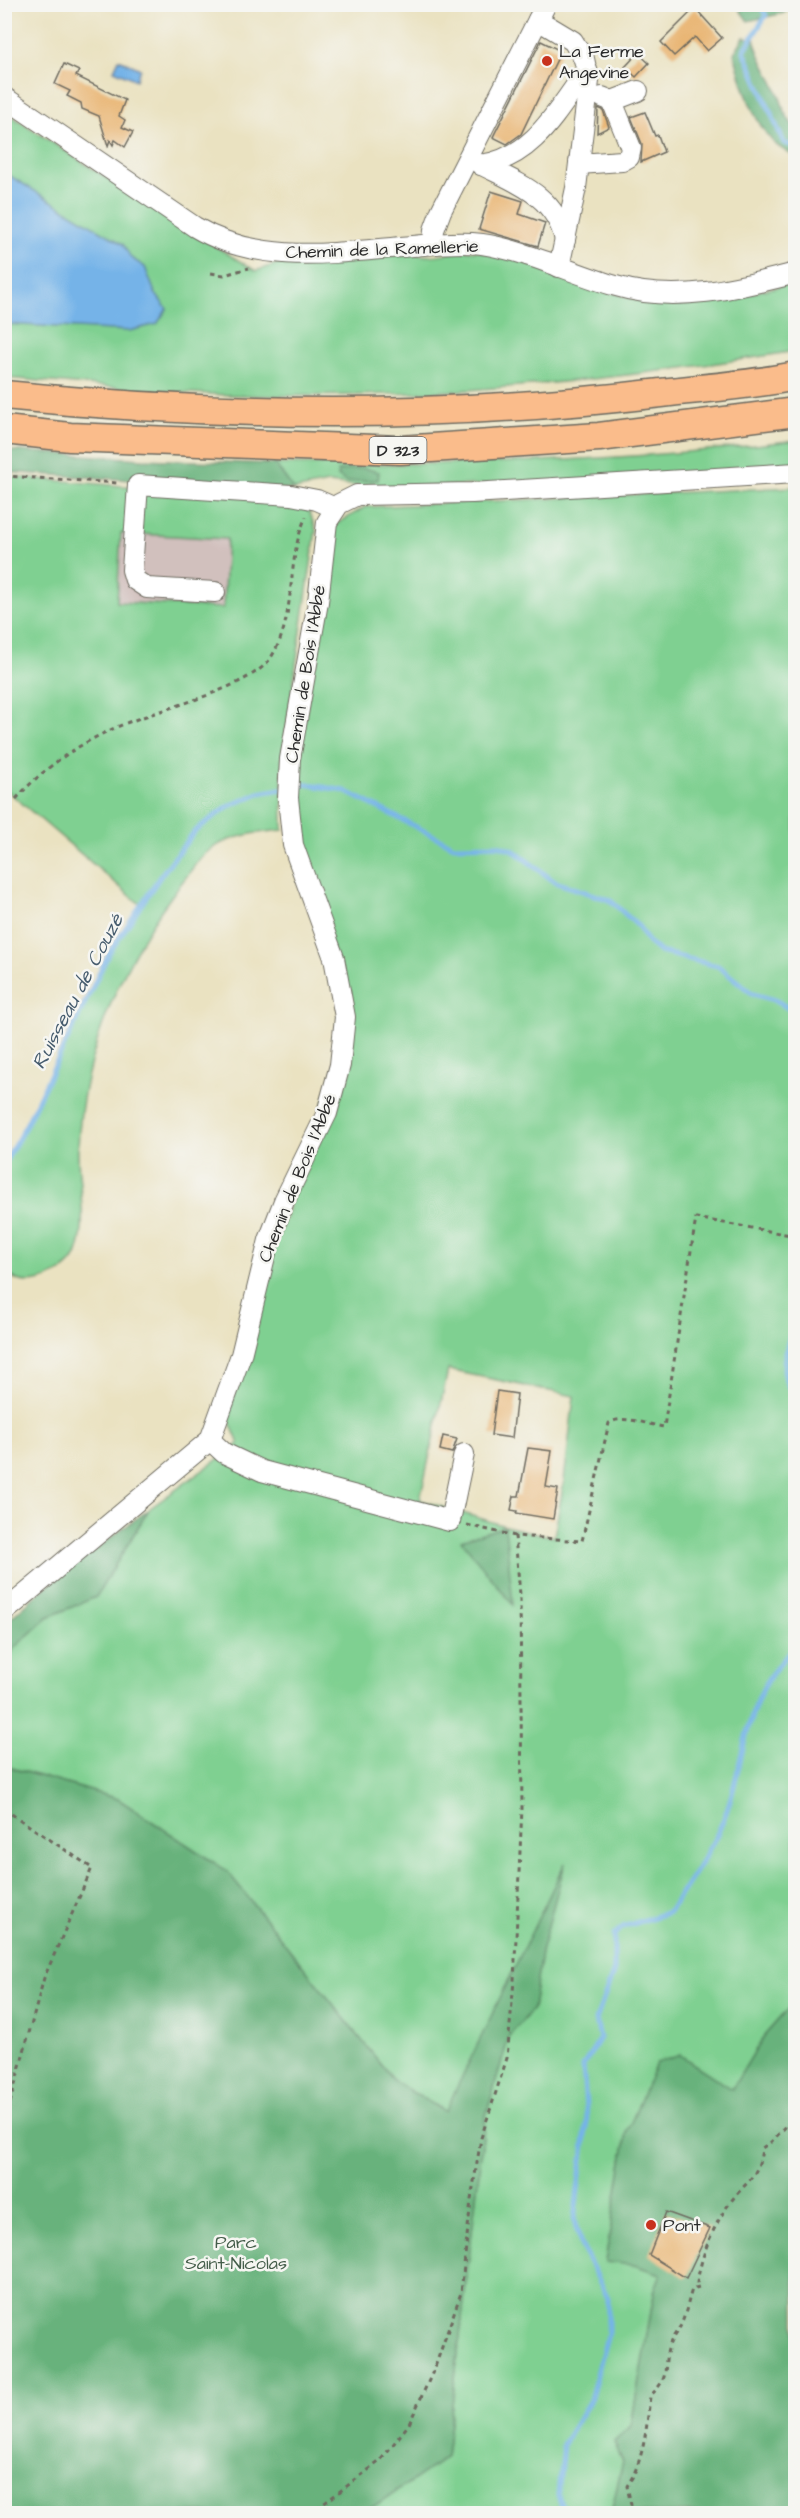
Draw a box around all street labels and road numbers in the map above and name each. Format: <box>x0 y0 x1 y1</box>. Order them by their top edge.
street label: Chemin de la Ramellerie <box>285 234 479 265</box>
road number: D 323 <box>370 437 426 463</box>
street label: Chemin de Bois l'Abbé <box>279 583 332 765</box>
street label: Chemin de Bois l'Abbé <box>252 1090 343 1266</box>

